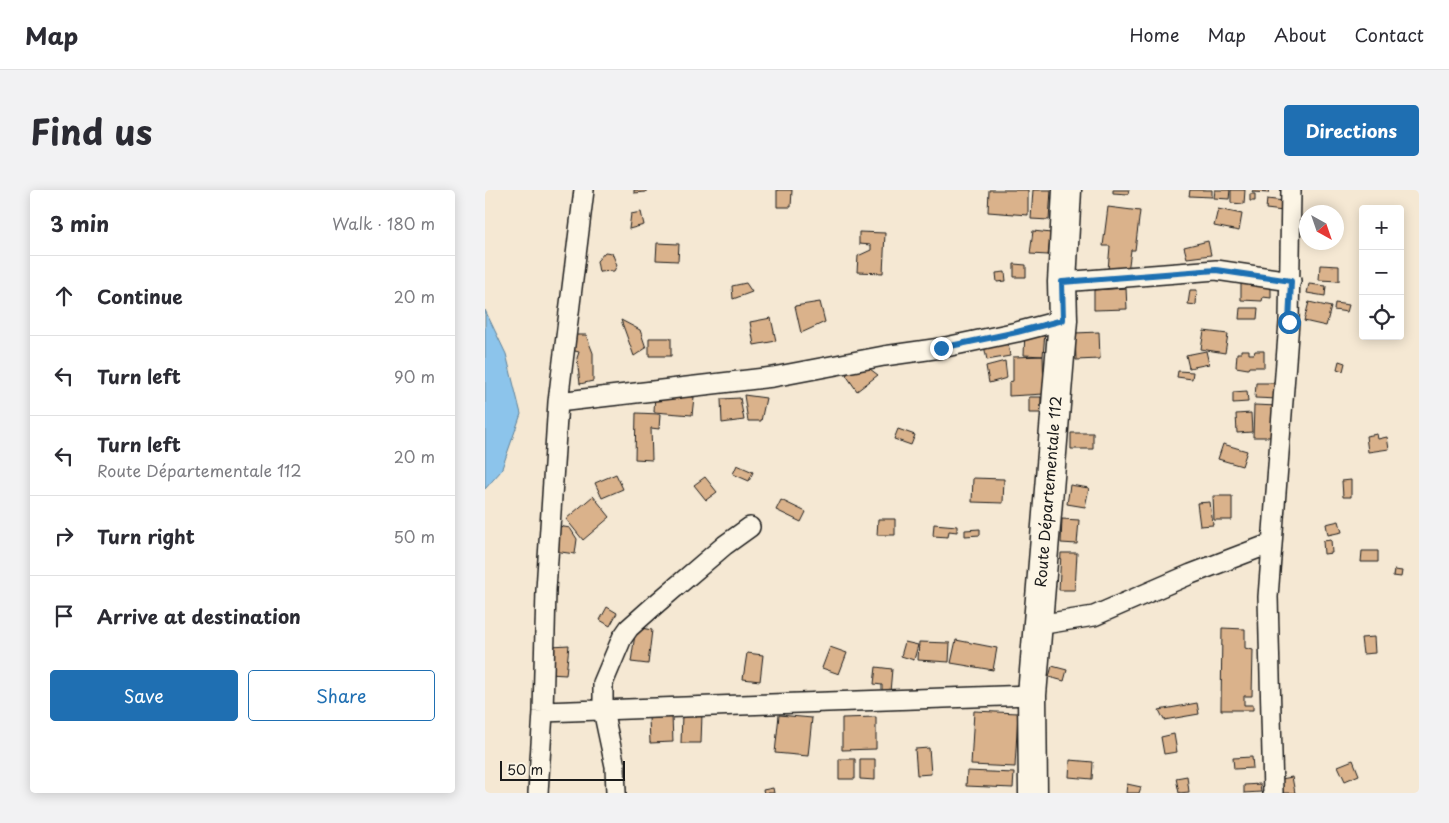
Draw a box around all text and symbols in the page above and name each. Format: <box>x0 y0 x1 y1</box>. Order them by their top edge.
text: Map <box>25 17 78 53</box>
text: Home <box>1129 21 1179 48</box>
text: Map <box>1207 21 1246 48</box>
text: About <box>1274 21 1326 48</box>
text: Contact <box>1354 21 1424 48</box>
text: Find us <box>30 104 152 157</box>
button: Directions <box>1284 105 1419 156</box>
north arrow <box>1299 205 1344 250</box>
map controls <box>1359 205 1404 340</box>
button: + <box>1359 205 1404 250</box>
text: 3 min <box>50 207 109 239</box>
text: Walk · 180 m <box>332 211 435 235</box>
button: − <box>1359 250 1404 295</box>
icon: ahead <box>50 282 78 310</box>
text: Continue <box>97 282 183 310</box>
text: 20 m <box>394 284 435 308</box>
button: locate <box>1359 295 1404 340</box>
route start <box>1278 311 1301 334</box>
route end <box>930 337 953 360</box>
icon: left <box>50 362 78 390</box>
text: Turn left <box>97 362 181 390</box>
text: 90 m <box>394 364 435 388</box>
street label: Route Départementale 112 <box>1028 395 1067 588</box>
text: Turn left <box>97 430 181 458</box>
icon: left <box>50 442 78 470</box>
text: 20 m <box>394 444 435 468</box>
text: Route Départementale 112 <box>97 458 302 482</box>
icon: right <box>50 522 78 550</box>
text: Turn right <box>97 522 195 550</box>
text: 50 m <box>394 524 435 548</box>
icon: arrive <box>50 602 78 630</box>
text: Arrive at destination <box>97 602 301 630</box>
button: Save <box>50 670 238 721</box>
button: Share <box>248 670 435 721</box>
scale bar <box>500 758 625 781</box>
text: 50 m <box>507 759 543 780</box>

